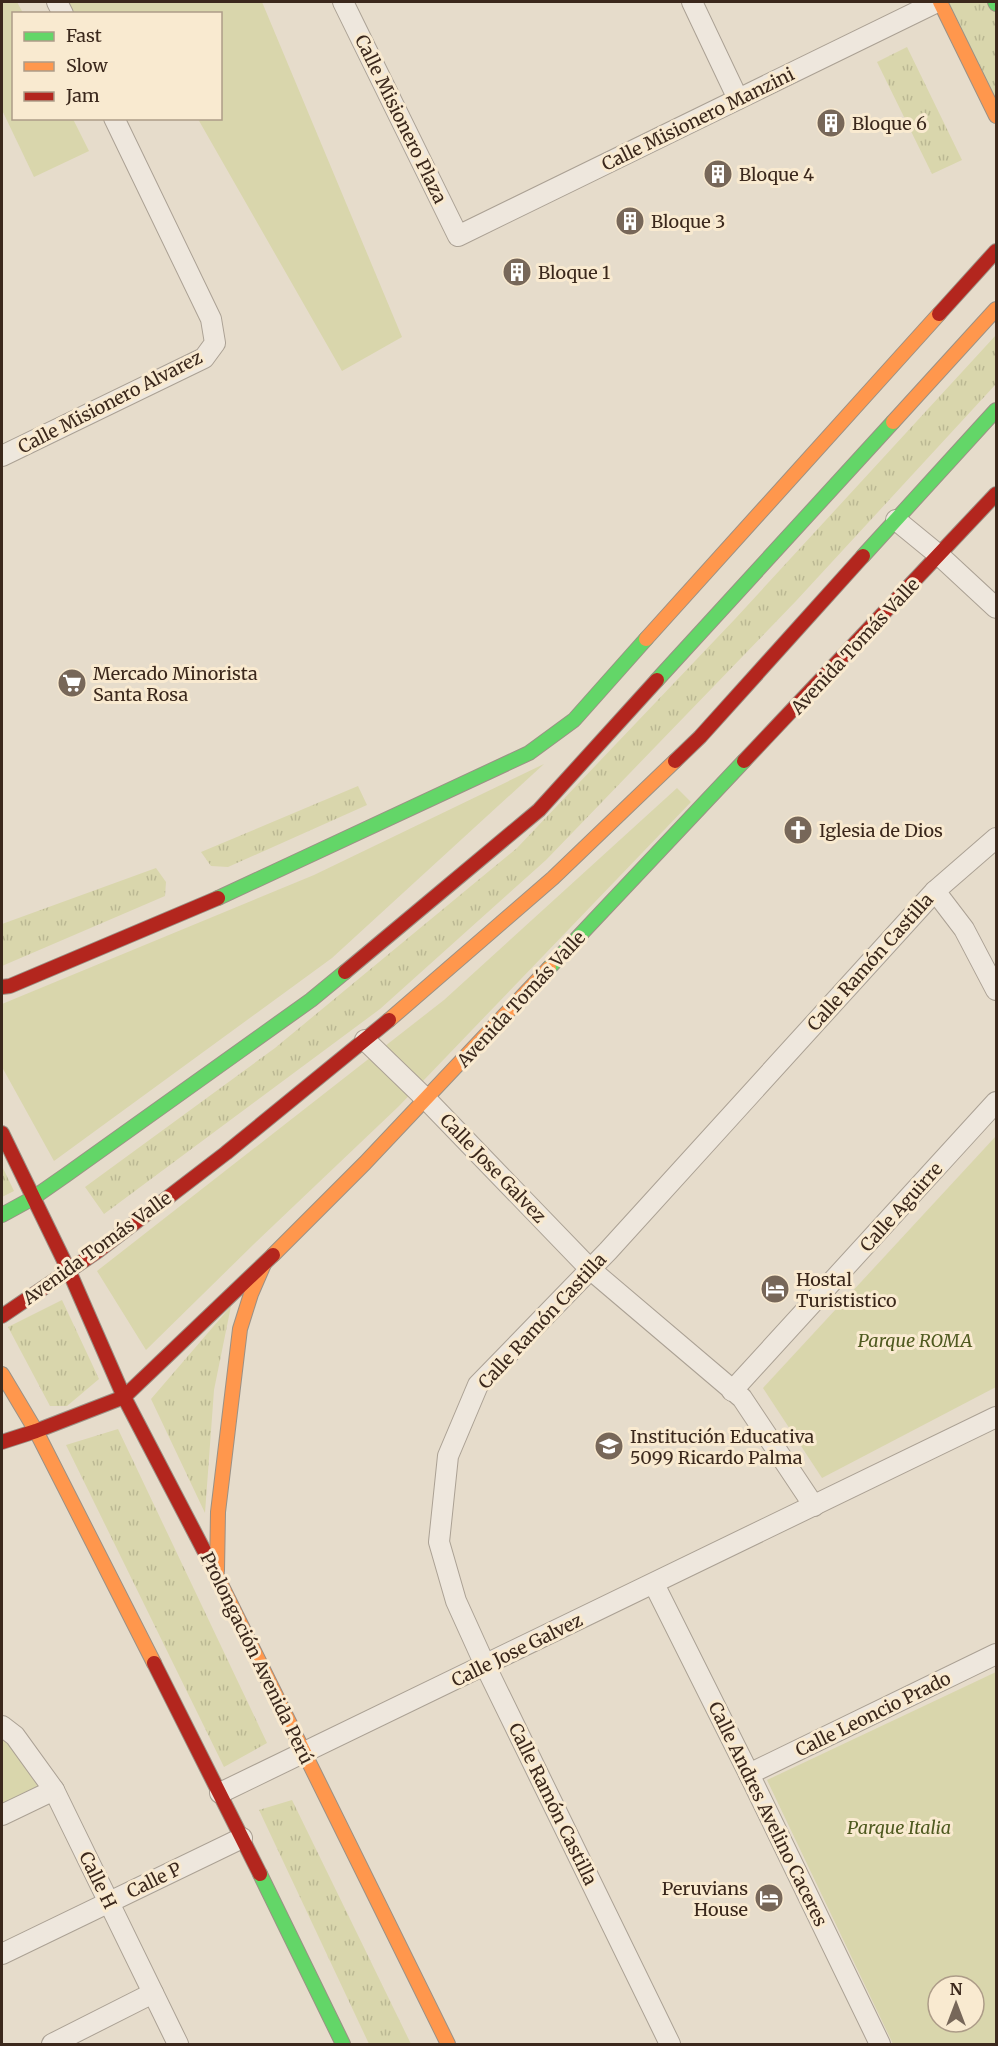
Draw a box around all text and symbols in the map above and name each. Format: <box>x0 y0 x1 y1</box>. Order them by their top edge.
legend <box>12 12 222 120</box>
text: Fast <box>66 24 102 47</box>
street label: Calle Misionero Plaza <box>350 31 452 208</box>
text: Slow <box>66 54 109 77</box>
street label: Calle Misionero Manzini <box>598 62 798 176</box>
text: Jam <box>65 84 100 107</box>
building icon: Bloque 6 <box>815 107 847 139</box>
place label: Bloque 6 <box>852 112 927 135</box>
building icon: Bloque 4 <box>702 158 734 190</box>
place label: Bloque 4 <box>739 163 814 186</box>
building icon: Bloque 3 <box>614 205 646 237</box>
place label: Bloque 3 <box>651 210 725 233</box>
building icon: Bloque 1 <box>501 256 533 288</box>
place label: Bloque 1 <box>538 261 610 284</box>
street label: Calle Misionero Alvarez <box>14 345 206 458</box>
street label: Avenida Tomás Valle <box>785 573 924 720</box>
place label: Mercado Minorista Santa Rosa <box>93 662 258 706</box>
supermarket icon: Mercado Minorista Santa Rosa <box>56 667 88 699</box>
church icon: Iglesia de Dios <box>782 814 814 846</box>
place label: Iglesia de Dios <box>819 819 943 842</box>
street label: Calle Ramón Castilla <box>802 888 938 1036</box>
street label: Avenida Tomás Valle <box>451 926 590 1073</box>
street label: Calle Jose Galvez <box>435 1109 551 1228</box>
street label: Calle Aguirre <box>855 1158 947 1256</box>
street label: Avenida Tomás Valle <box>17 1186 176 1310</box>
street label: Calle Ramón Castilla <box>473 1248 611 1394</box>
place label: Hostal Turististico <box>796 1268 897 1312</box>
hotel icon: Hostal Turististico <box>759 1273 791 1305</box>
park label: Parque ROMA <box>858 1329 972 1352</box>
place label: Institución Educativa 5099 Ricardo Palma <box>630 1425 815 1469</box>
school or university icon: Institución Educativa 5099 Ricardo Palma <box>593 1430 625 1462</box>
street label: Prolongación Avenida Perú <box>196 1548 318 1768</box>
street label: Calle Jose Galvez <box>448 1608 587 1692</box>
street label: Calle Leoncio Prado <box>792 1666 954 1762</box>
street label: Calle Andres Avelino Caceres <box>703 1698 833 1930</box>
street label: Calle Ramón Castilla <box>504 1719 602 1889</box>
park label: Parque Italia <box>847 1816 951 1839</box>
street label: Calle H <box>74 1848 122 1912</box>
street label: Calle P <box>123 1857 186 1903</box>
place label: Peruvians House <box>662 1877 748 1921</box>
hotel icon: Peruvians House <box>753 1882 785 1914</box>
north arrow <box>926 1974 986 2034</box>
text: N <box>950 1979 963 1999</box>

